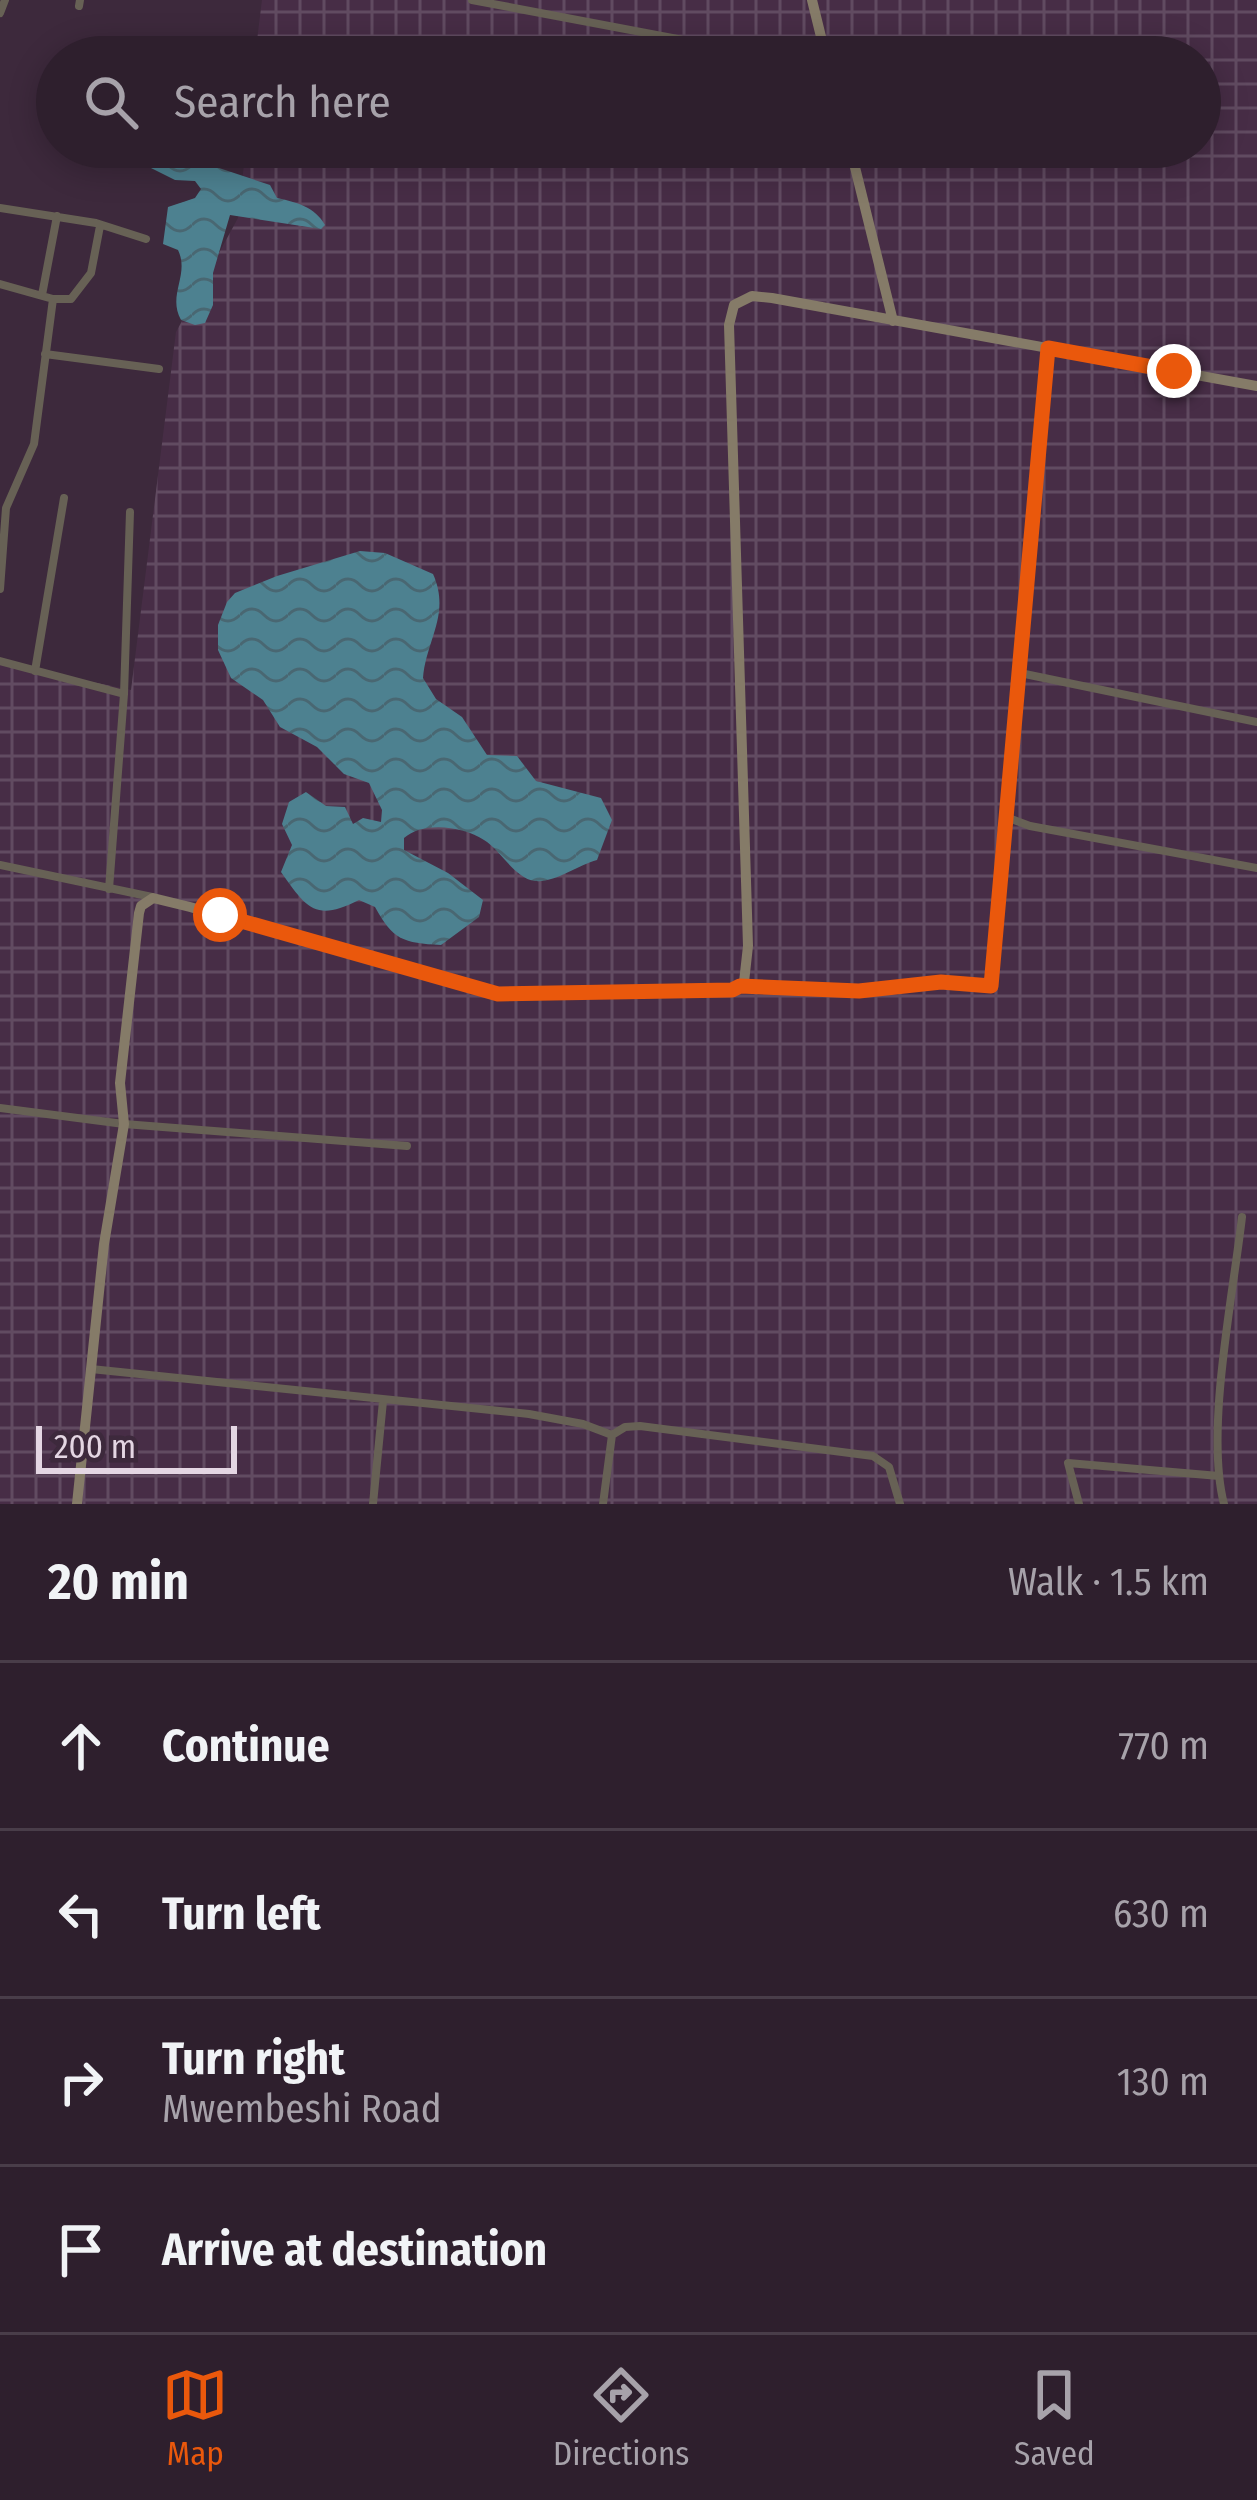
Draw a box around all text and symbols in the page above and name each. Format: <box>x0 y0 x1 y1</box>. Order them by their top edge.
search box <box>36 36 1221 168</box>
icon: search <box>78 69 144 135</box>
text: Search here <box>174 75 391 129</box>
route end <box>1147 344 1201 398</box>
route start <box>193 888 247 942</box>
scale bar <box>36 1420 237 1473</box>
text: 200 m <box>54 1427 136 1467</box>
text: 20 min <box>48 1551 189 1613</box>
text: Walk · 1.5 km <box>1008 1559 1209 1605</box>
icon: ahead <box>48 1713 114 1779</box>
text: Continue <box>162 1719 330 1773</box>
text: 770 m <box>1118 1723 1209 1769</box>
icon: left <box>48 1881 114 1947</box>
text: Turn left <box>162 1887 321 1941</box>
text: 630 m <box>1113 1891 1209 1937</box>
text: Turn right <box>162 2032 345 2086</box>
icon: right <box>48 2049 114 2115</box>
text: 130 m <box>1117 2059 1209 2105</box>
text: Mwembeshi Road <box>162 2086 442 2132</box>
icon: arrive <box>48 2217 114 2283</box>
text: Arrive at destination <box>162 2223 547 2277</box>
tab: Map <box>162 2362 228 2474</box>
tab: Directions <box>553 2362 689 2474</box>
tab: Saved <box>1014 2362 1095 2474</box>

